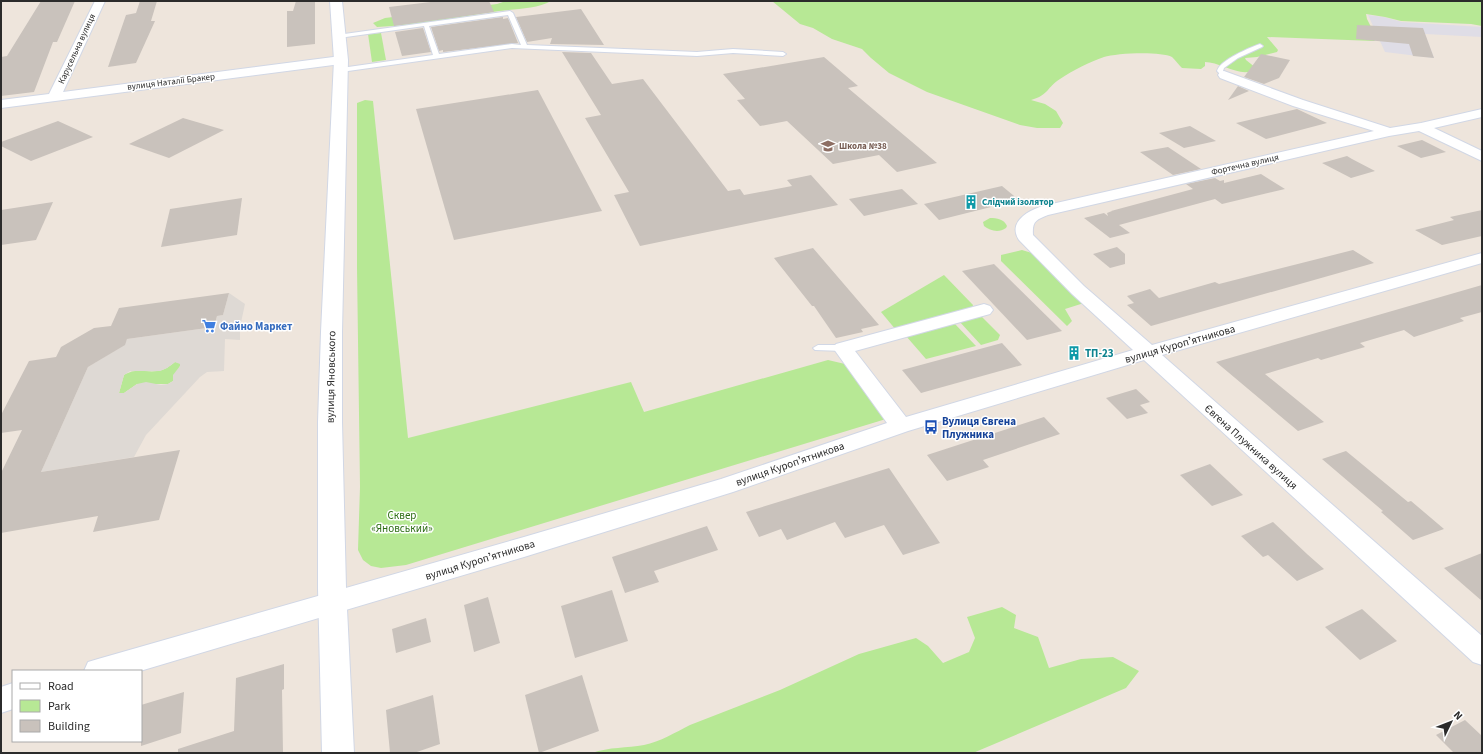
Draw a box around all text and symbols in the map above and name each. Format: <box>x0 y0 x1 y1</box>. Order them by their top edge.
street label: Карусельна вулиця <box>55 12 99 86</box>
street label: вулиця Наталії Бракер <box>126 70 216 94</box>
school or university icon: Школа №38 <box>820 138 836 154</box>
place label: Школа №38 <box>839 140 887 153</box>
street label: Фортечна вулиця <box>1210 151 1280 179</box>
building icon: Слідчий ізолятор <box>963 194 979 210</box>
place label: Слідчий ізолятор <box>982 196 1054 209</box>
supermarket icon: Файно Маркет <box>201 318 217 334</box>
place label: Файно Маркет <box>220 319 293 334</box>
street label: вулиця Куропʼятникова <box>1123 321 1237 367</box>
street label: вулиця Яновського <box>323 331 339 423</box>
building icon: ТП-23 <box>1066 345 1082 361</box>
place label: ТП-23 <box>1085 346 1114 361</box>
street label: Євгена Плужника вулиця <box>1201 401 1301 493</box>
place label: Вулиця Євгена Плужника <box>942 414 1016 442</box>
bus stop icon: Вулиця Євгена Плужника <box>923 419 939 435</box>
street label: вулиця Куропʼятникова <box>734 438 846 490</box>
park label: Сквер «Яновський» <box>371 508 433 536</box>
street label: вулиця Куропʼятникова <box>423 536 537 584</box>
legend <box>12 670 142 742</box>
text: Road <box>48 678 74 695</box>
text: Park <box>48 698 70 715</box>
north arrow <box>1431 702 1471 742</box>
text: N <box>1450 708 1466 723</box>
text: Building <box>48 718 90 735</box>

